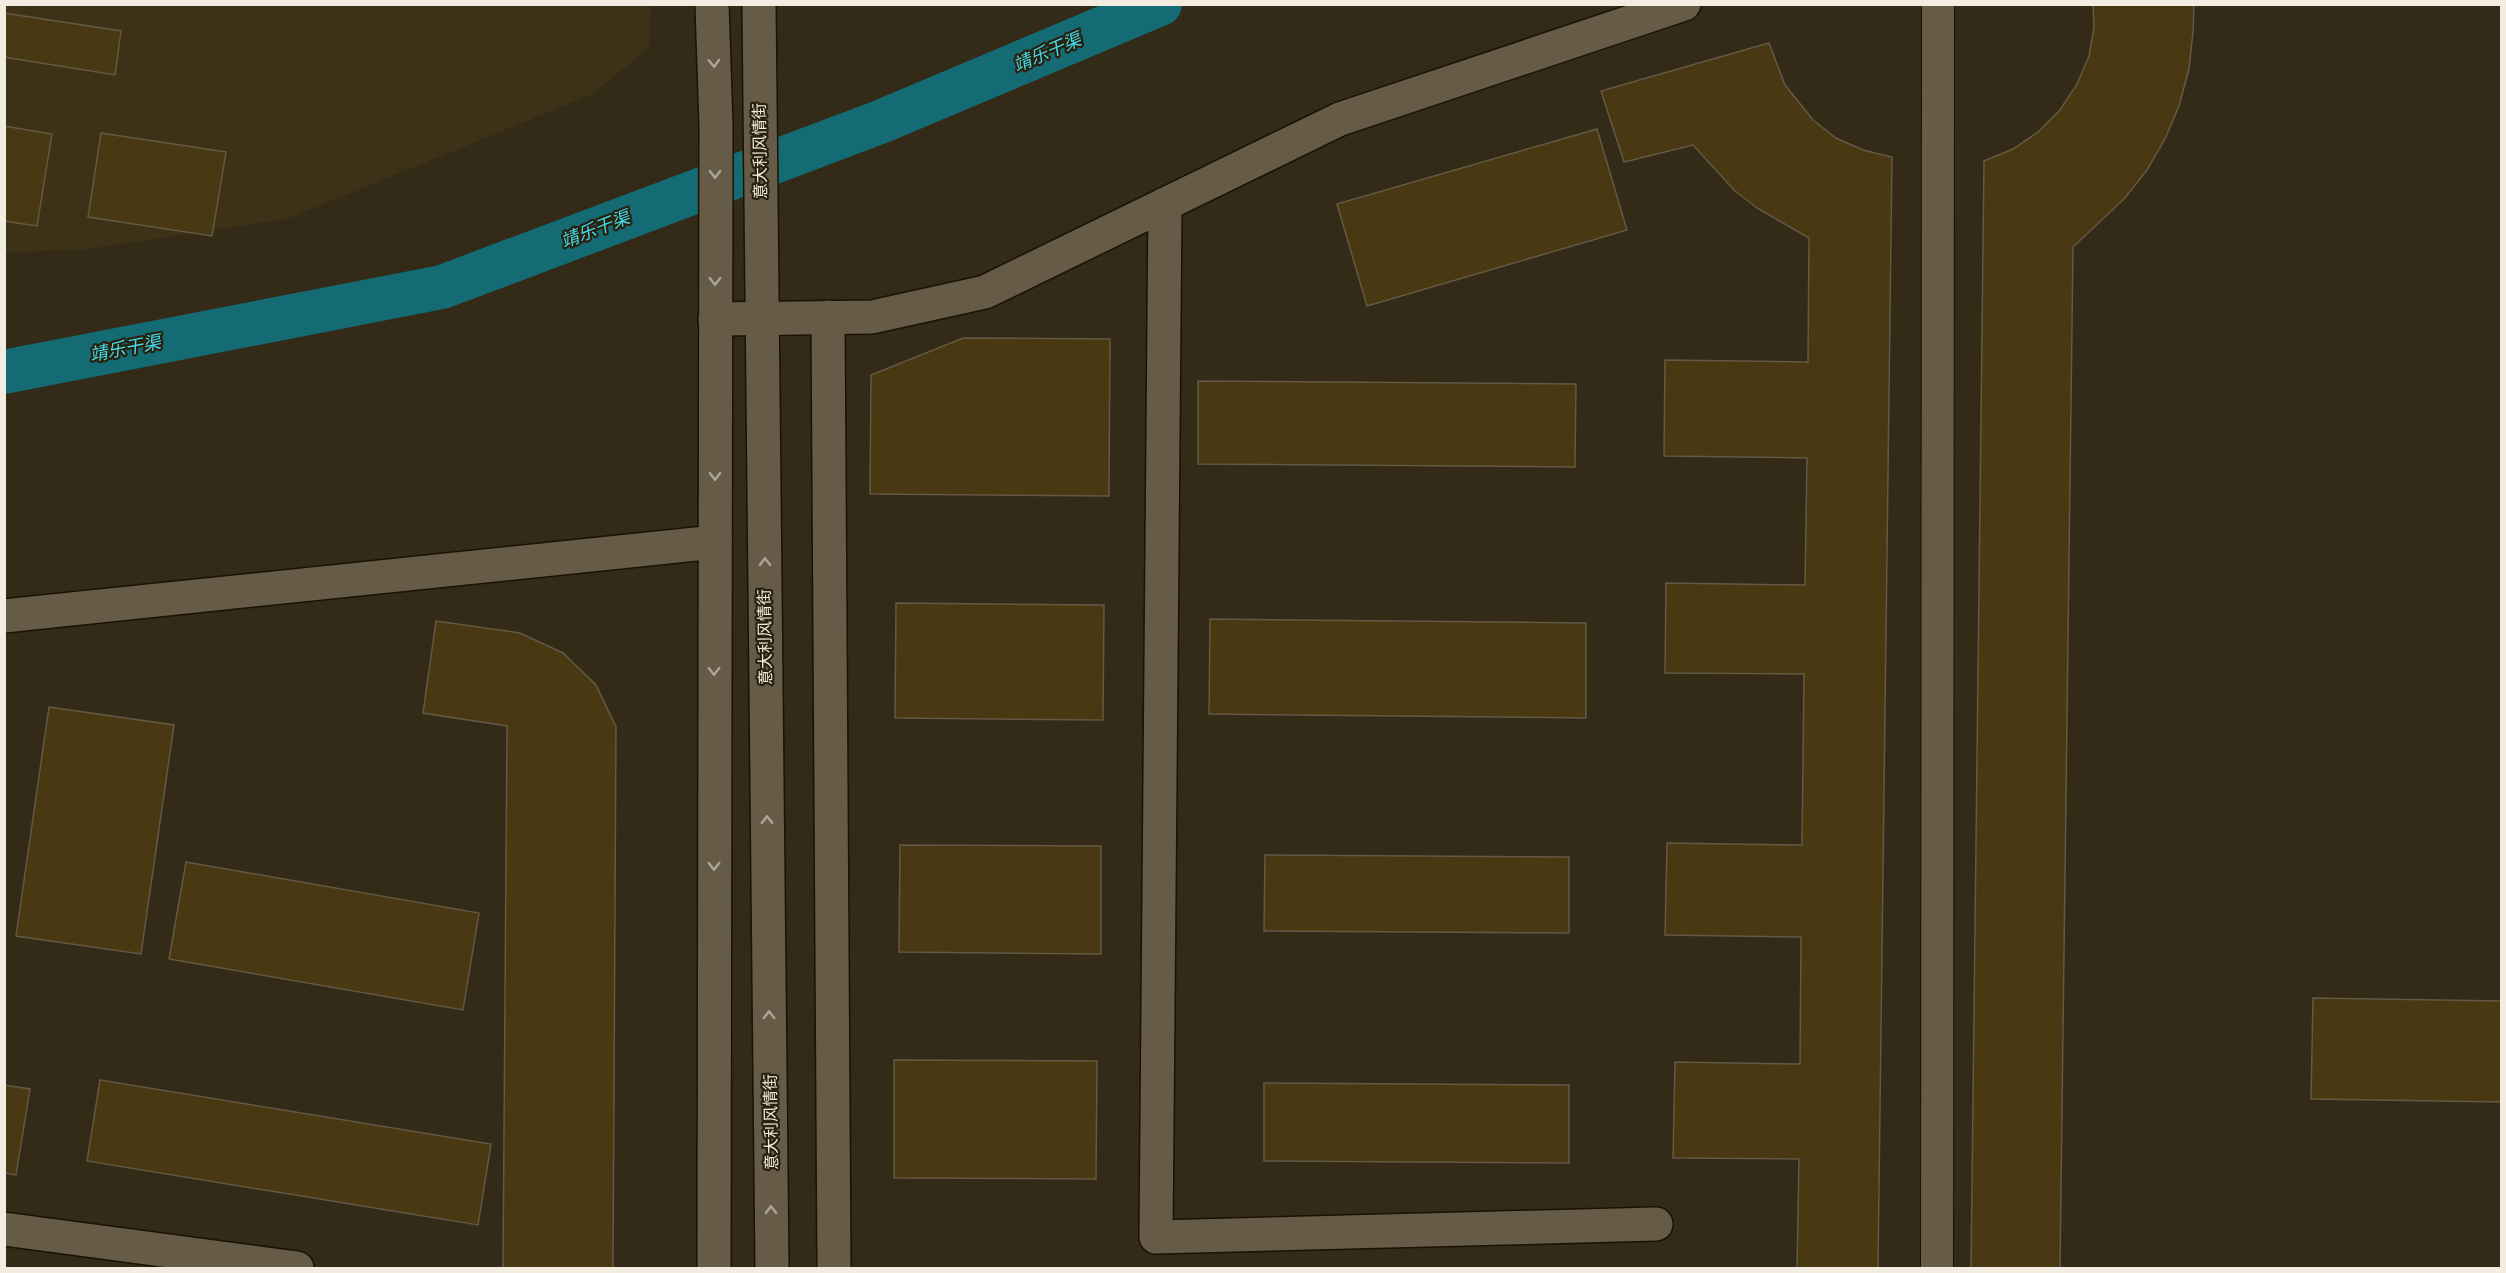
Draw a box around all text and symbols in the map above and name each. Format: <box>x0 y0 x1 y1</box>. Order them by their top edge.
water label: 靖乐干渠 <box>1010 27 1087 76</box>
one-way arrow <box>708 58 720 67</box>
street label: 意大利风情街 <box>750 103 770 199</box>
one-way arrow <box>709 169 721 178</box>
water label: 靖乐干渠 <box>558 205 635 252</box>
one-way arrow <box>709 276 721 285</box>
water label: 靖乐干渠 <box>88 330 165 365</box>
one-way arrow <box>709 471 721 480</box>
one-way arrow <box>758 558 771 567</box>
street label: 意大利风情街 <box>755 589 775 685</box>
one-way arrow <box>708 666 720 675</box>
one-way arrow <box>761 816 773 825</box>
one-way arrow <box>708 861 720 870</box>
one-way arrow <box>763 1011 776 1020</box>
street label: 意大利风情街 <box>761 1074 781 1170</box>
one-way arrow <box>765 1206 778 1215</box>

